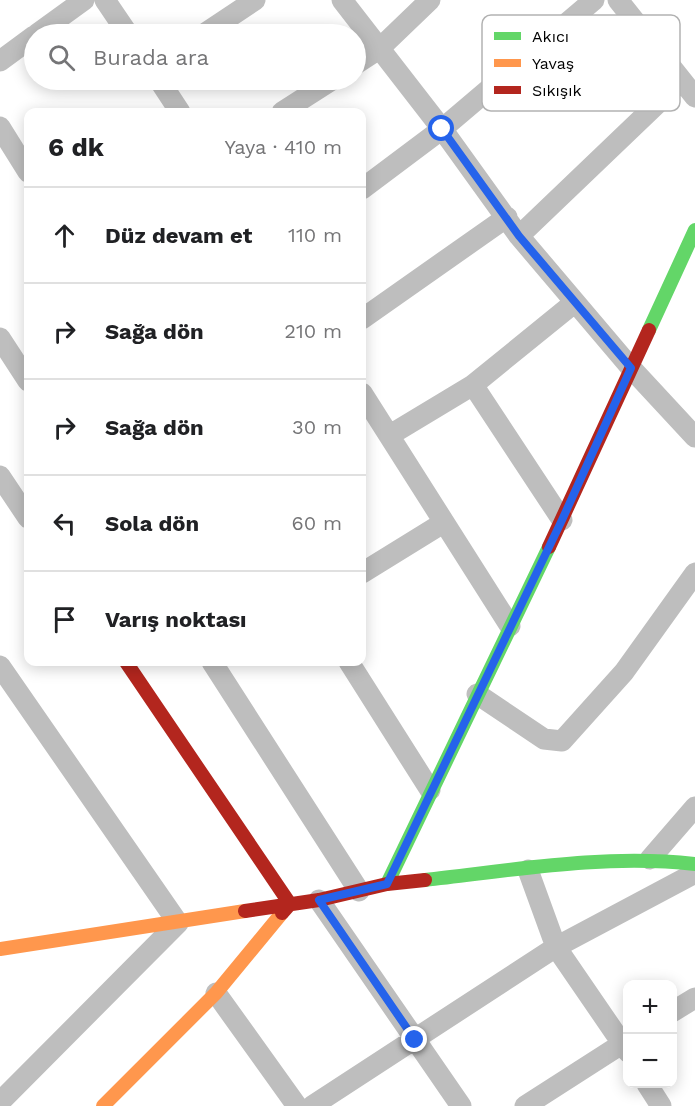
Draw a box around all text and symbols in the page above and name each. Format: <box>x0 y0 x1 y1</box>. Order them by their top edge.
legend <box>482 15 680 111</box>
search box <box>24 24 366 90</box>
text: Akıcı <box>532 27 569 46</box>
icon: search <box>45 41 78 74</box>
text: Burada ara <box>93 45 209 70</box>
text: Yavaş <box>532 54 574 73</box>
text: Sıkışık <box>532 81 582 100</box>
route start <box>428 115 454 141</box>
text: 6 dk <box>48 132 104 162</box>
text: Yaya · 410 m <box>224 135 342 159</box>
icon: ahead <box>48 219 81 252</box>
text: Düz devam et <box>105 223 252 248</box>
text: 110 m <box>288 223 342 247</box>
icon: right <box>48 315 81 348</box>
text: Sağa dön <box>105 319 204 344</box>
text: 210 m <box>284 319 342 343</box>
icon: right <box>48 411 81 444</box>
text: Sağa dön <box>105 415 204 440</box>
text: 30 m <box>292 415 342 439</box>
icon: left <box>48 507 81 540</box>
text: Sola dön <box>105 511 199 536</box>
text: 60 m <box>292 511 342 535</box>
icon: arrive <box>48 603 81 636</box>
text: Varış noktası <box>105 607 247 632</box>
map controls <box>623 980 677 1088</box>
button: + <box>623 980 677 1034</box>
route end <box>401 1026 427 1052</box>
button: − <box>623 1034 677 1088</box>

